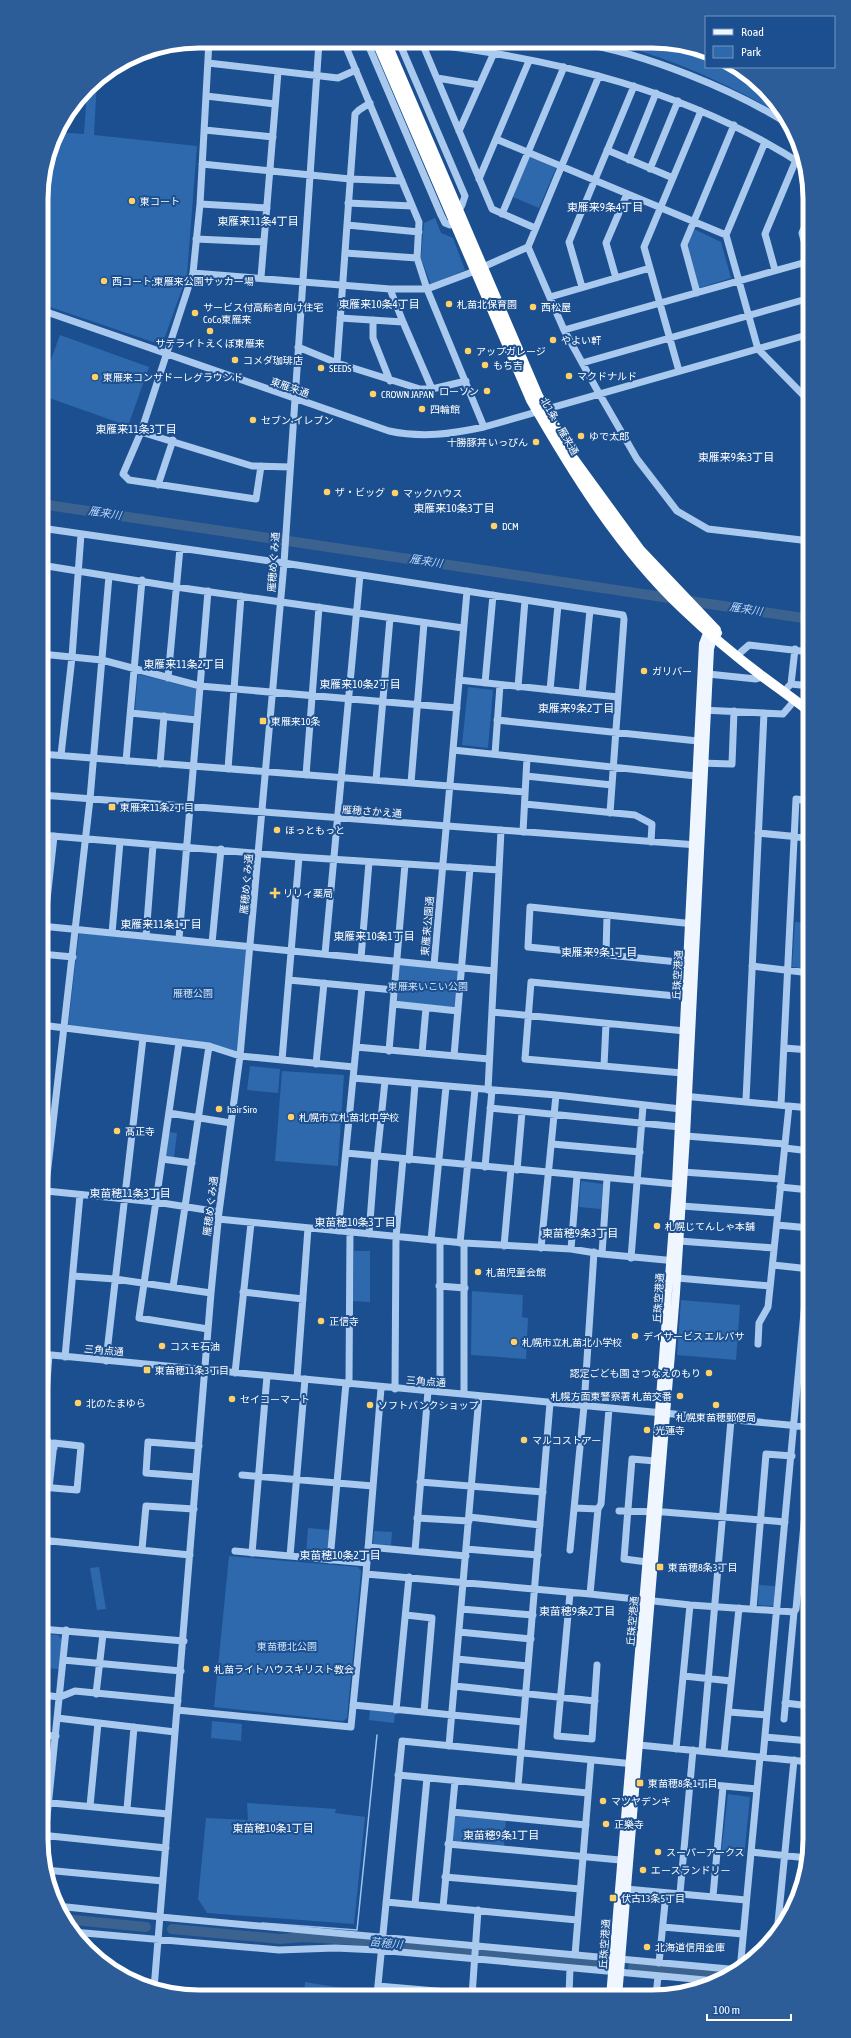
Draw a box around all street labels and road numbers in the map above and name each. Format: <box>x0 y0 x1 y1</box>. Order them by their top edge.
street label: 東雁来通 <box>269 376 311 399</box>
street label: 北1条・雁来通 <box>539 395 581 457</box>
street label: 雁穂めぐみ通 <box>266 532 281 593</box>
street label: 雁穂さかえ通 <box>342 804 402 819</box>
street label: 雁穂めぐみ通 <box>238 854 255 915</box>
street label: 東雁来公園通 <box>419 896 436 956</box>
street label: 丘珠空港通 <box>671 950 684 1000</box>
street label: 雁穂めぐみ通 <box>201 1175 220 1237</box>
street label: 丘珠空港通 <box>651 1273 666 1323</box>
street label: 三角点通 <box>84 1343 124 1358</box>
street label: 三角点通 <box>406 1375 446 1388</box>
street label: 丘珠空港通 <box>625 1596 640 1646</box>
street label: 丘珠空港通 <box>597 1919 612 1969</box>

